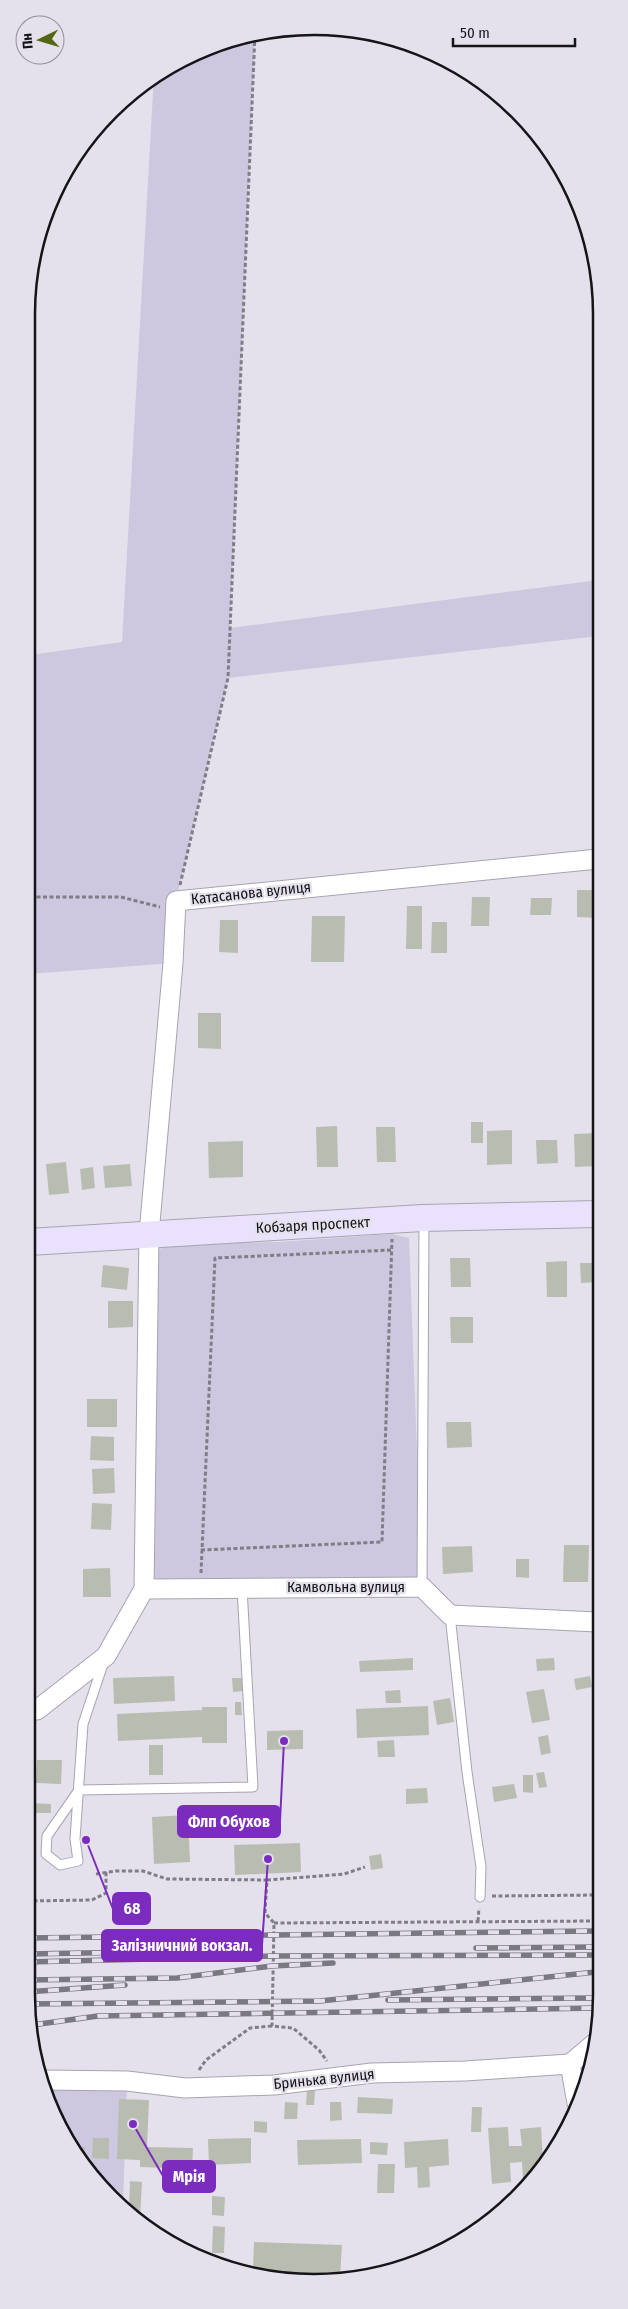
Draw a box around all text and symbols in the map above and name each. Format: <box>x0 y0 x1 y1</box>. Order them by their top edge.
north arrow <box>15 15 65 65</box>
scale bar <box>453 15 576 47</box>
text: 50 m <box>460 24 490 42</box>
text: Пн <box>18 32 37 50</box>
street label: Катасанова вулиця <box>190 878 312 908</box>
street label: Кобзаря проспект <box>255 1213 372 1237</box>
street label: Камвольна вулиця <box>287 1578 405 1596</box>
callout: Флп Обухов <box>178 1806 280 1837</box>
text: Флп Обухов <box>188 1812 270 1831</box>
callout: 68 <box>113 1893 150 1924</box>
text: 68 <box>124 1899 141 1918</box>
callout: Залізничний вокзал. <box>102 1930 262 1961</box>
text: Залізничний вокзал. <box>111 1936 253 1955</box>
street label: Бринька вулиця <box>273 2065 375 2093</box>
callout: Мрія <box>163 2161 215 2192</box>
text: Мрія <box>173 2167 205 2186</box>

